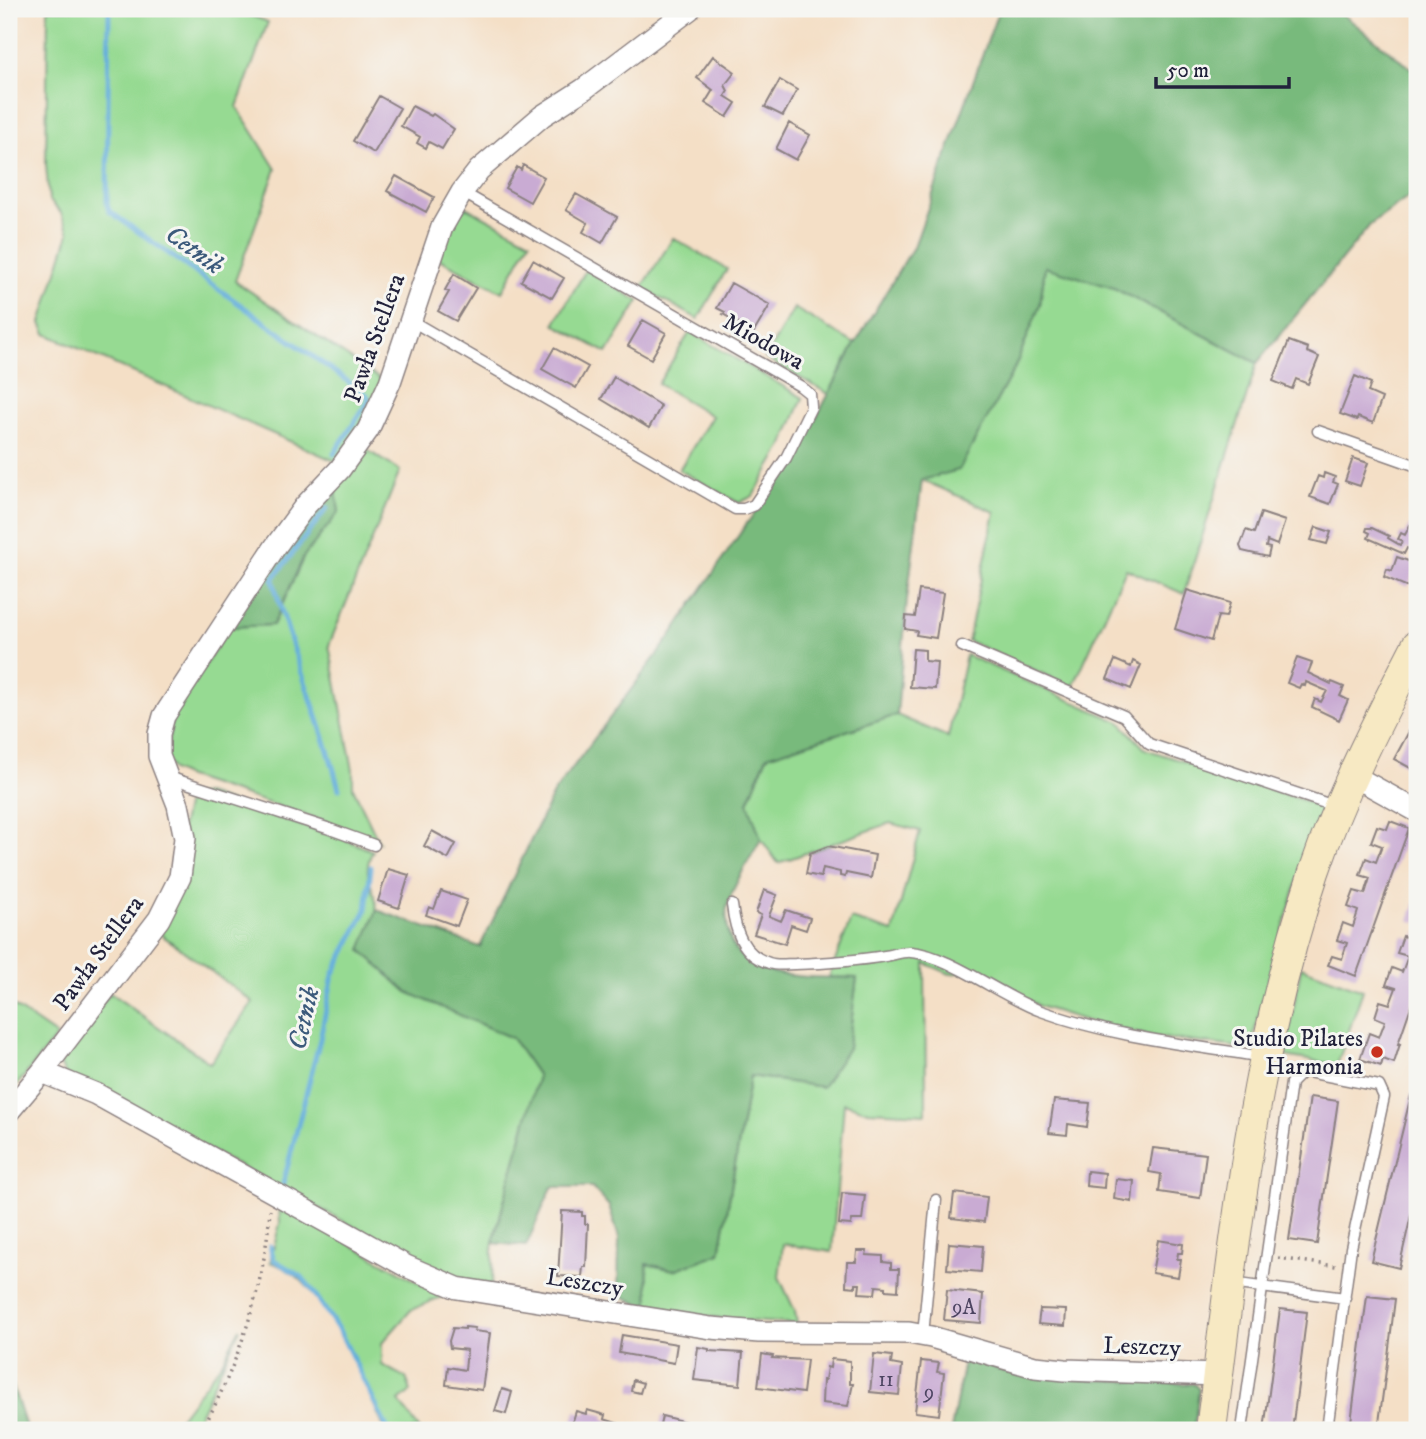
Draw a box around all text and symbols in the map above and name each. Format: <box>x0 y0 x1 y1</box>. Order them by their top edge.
scale bar <box>1156 46 1290 90</box>
text: 50 m <box>1167 58 1209 84</box>
water label: Cetnik <box>158 218 230 282</box>
street label: Pawła Stellera <box>338 269 412 407</box>
street label: Miodowa <box>717 307 810 377</box>
street label: Pawła Stellera <box>47 889 151 1017</box>
water label: Cetnik <box>281 983 328 1053</box>
place label: Studio Pilates Harmonia <box>1233 1024 1364 1082</box>
marker: Studio Pilates Harmonia <box>1369 1044 1385 1060</box>
street label: Leszczy <box>544 1262 626 1304</box>
house number: 9A <box>951 1295 977 1321</box>
street label: Leszczy <box>1103 1331 1182 1363</box>
house number: 11 <box>878 1367 894 1393</box>
house number: 9 <box>923 1380 934 1406</box>

